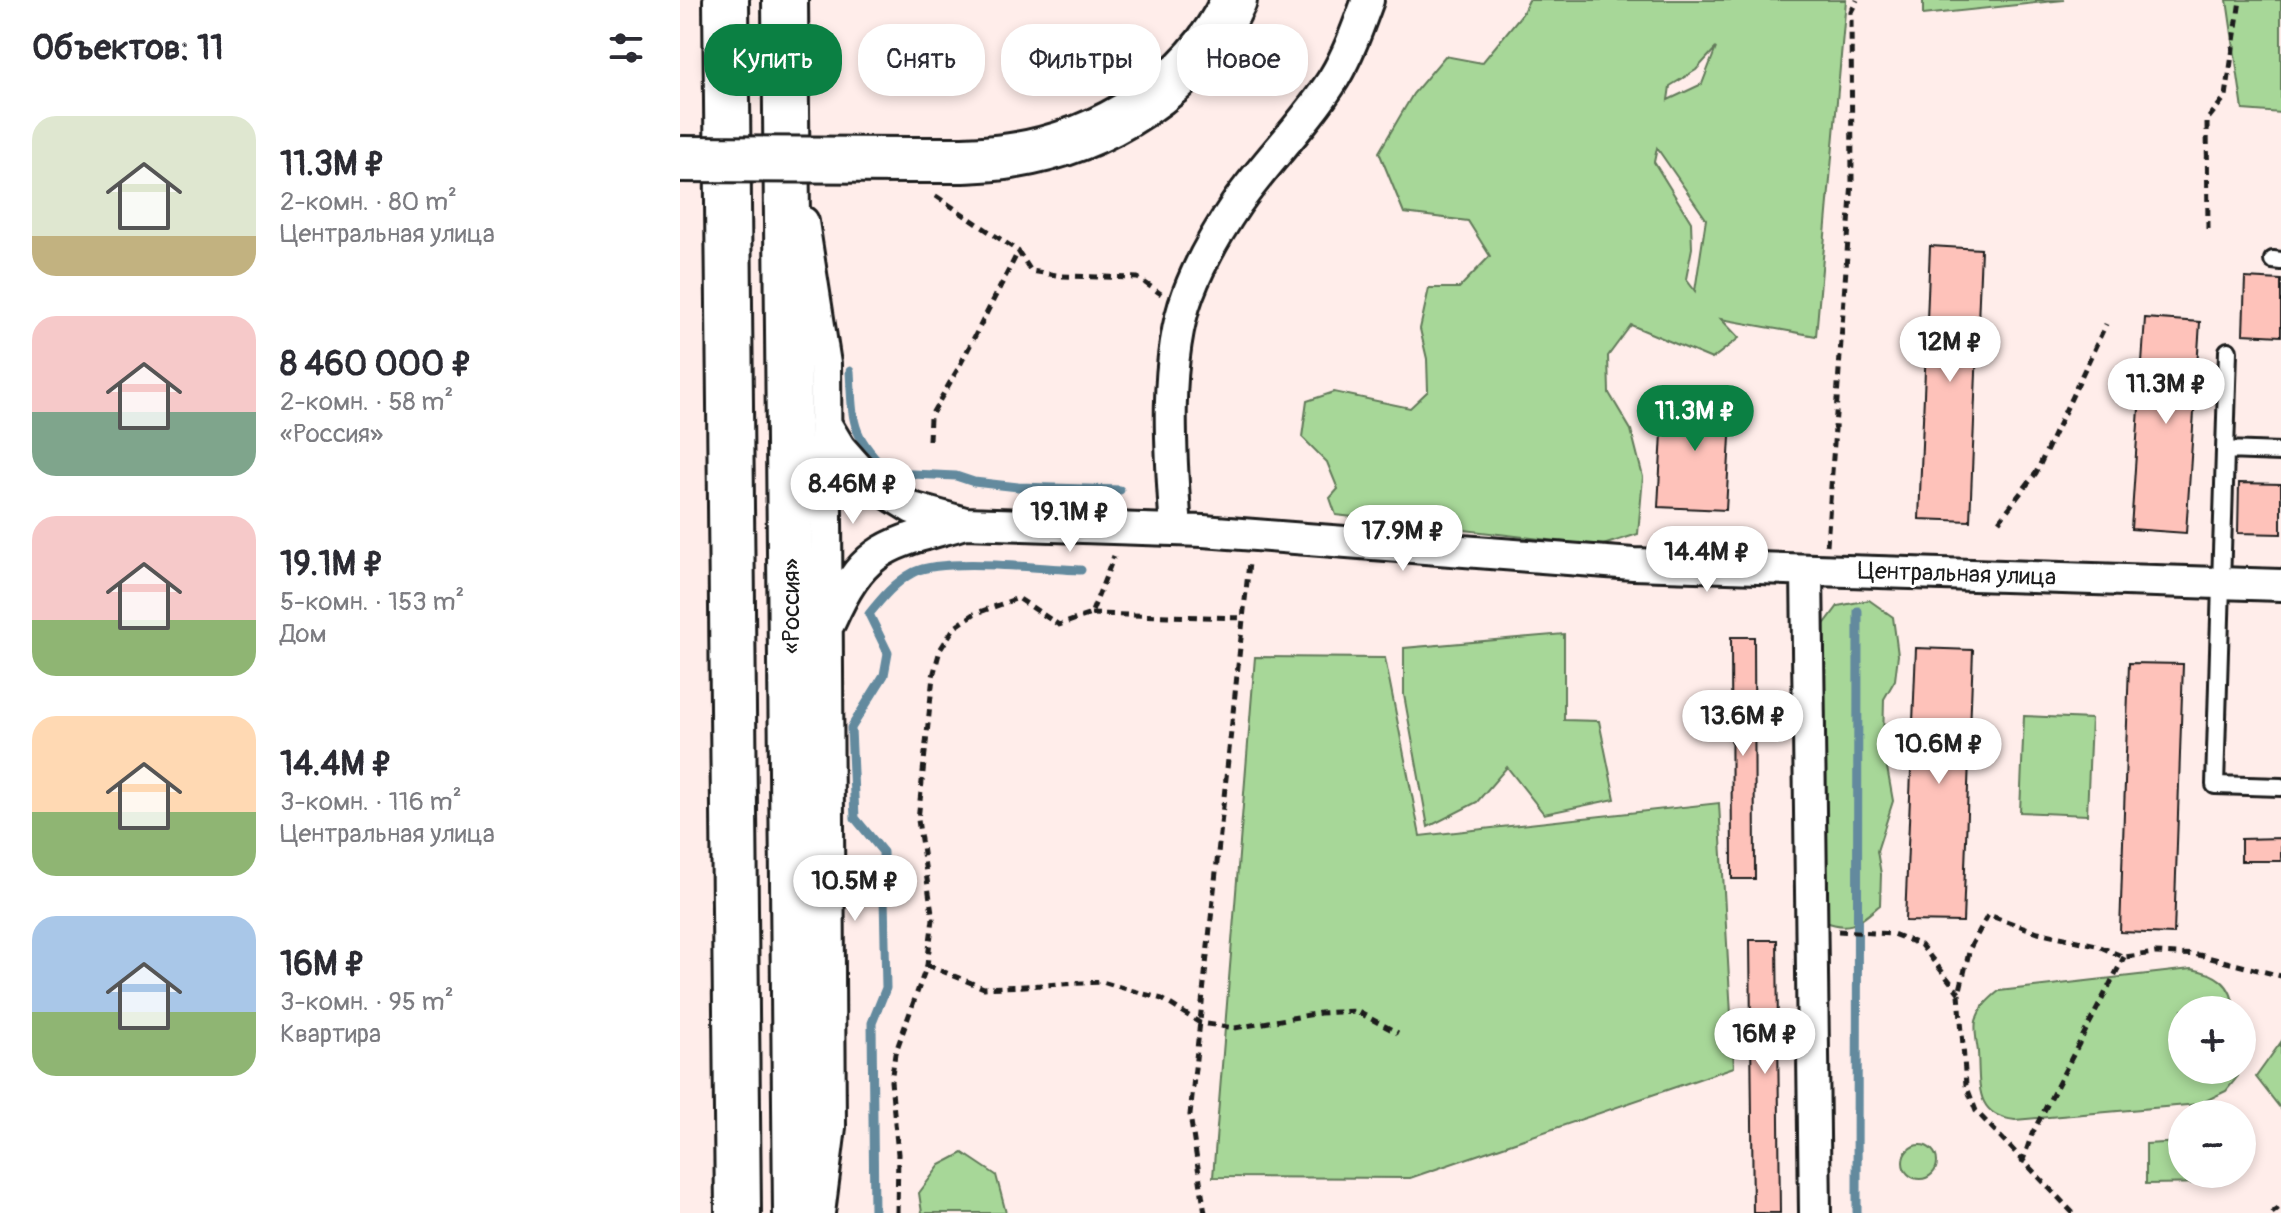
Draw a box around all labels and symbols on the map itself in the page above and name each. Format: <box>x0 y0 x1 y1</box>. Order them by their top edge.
pin: 12M ₽ <box>1894 316 2006 384</box>
pin: 11.3M ₽ <box>2092 358 2240 426</box>
pin: 11.3M ₽ <box>1621 385 1769 453</box>
pin: 8.46M ₽ <box>779 458 927 526</box>
pin: 19.1M ₽ <box>996 486 1144 554</box>
pin: 17.9M ₽ <box>1329 505 1477 573</box>
pin: 14.4M ₽ <box>1633 526 1781 594</box>
street label: Центральная улица <box>1857 556 2057 592</box>
street label: «Россия» <box>777 558 806 654</box>
pin: 13.6M ₽ <box>1669 690 1817 758</box>
pin: 10.6M ₽ <box>1865 718 2013 786</box>
pin: 10.5M ₽ <box>781 855 929 923</box>
pin: 16M ₽ <box>1709 1008 1821 1076</box>

